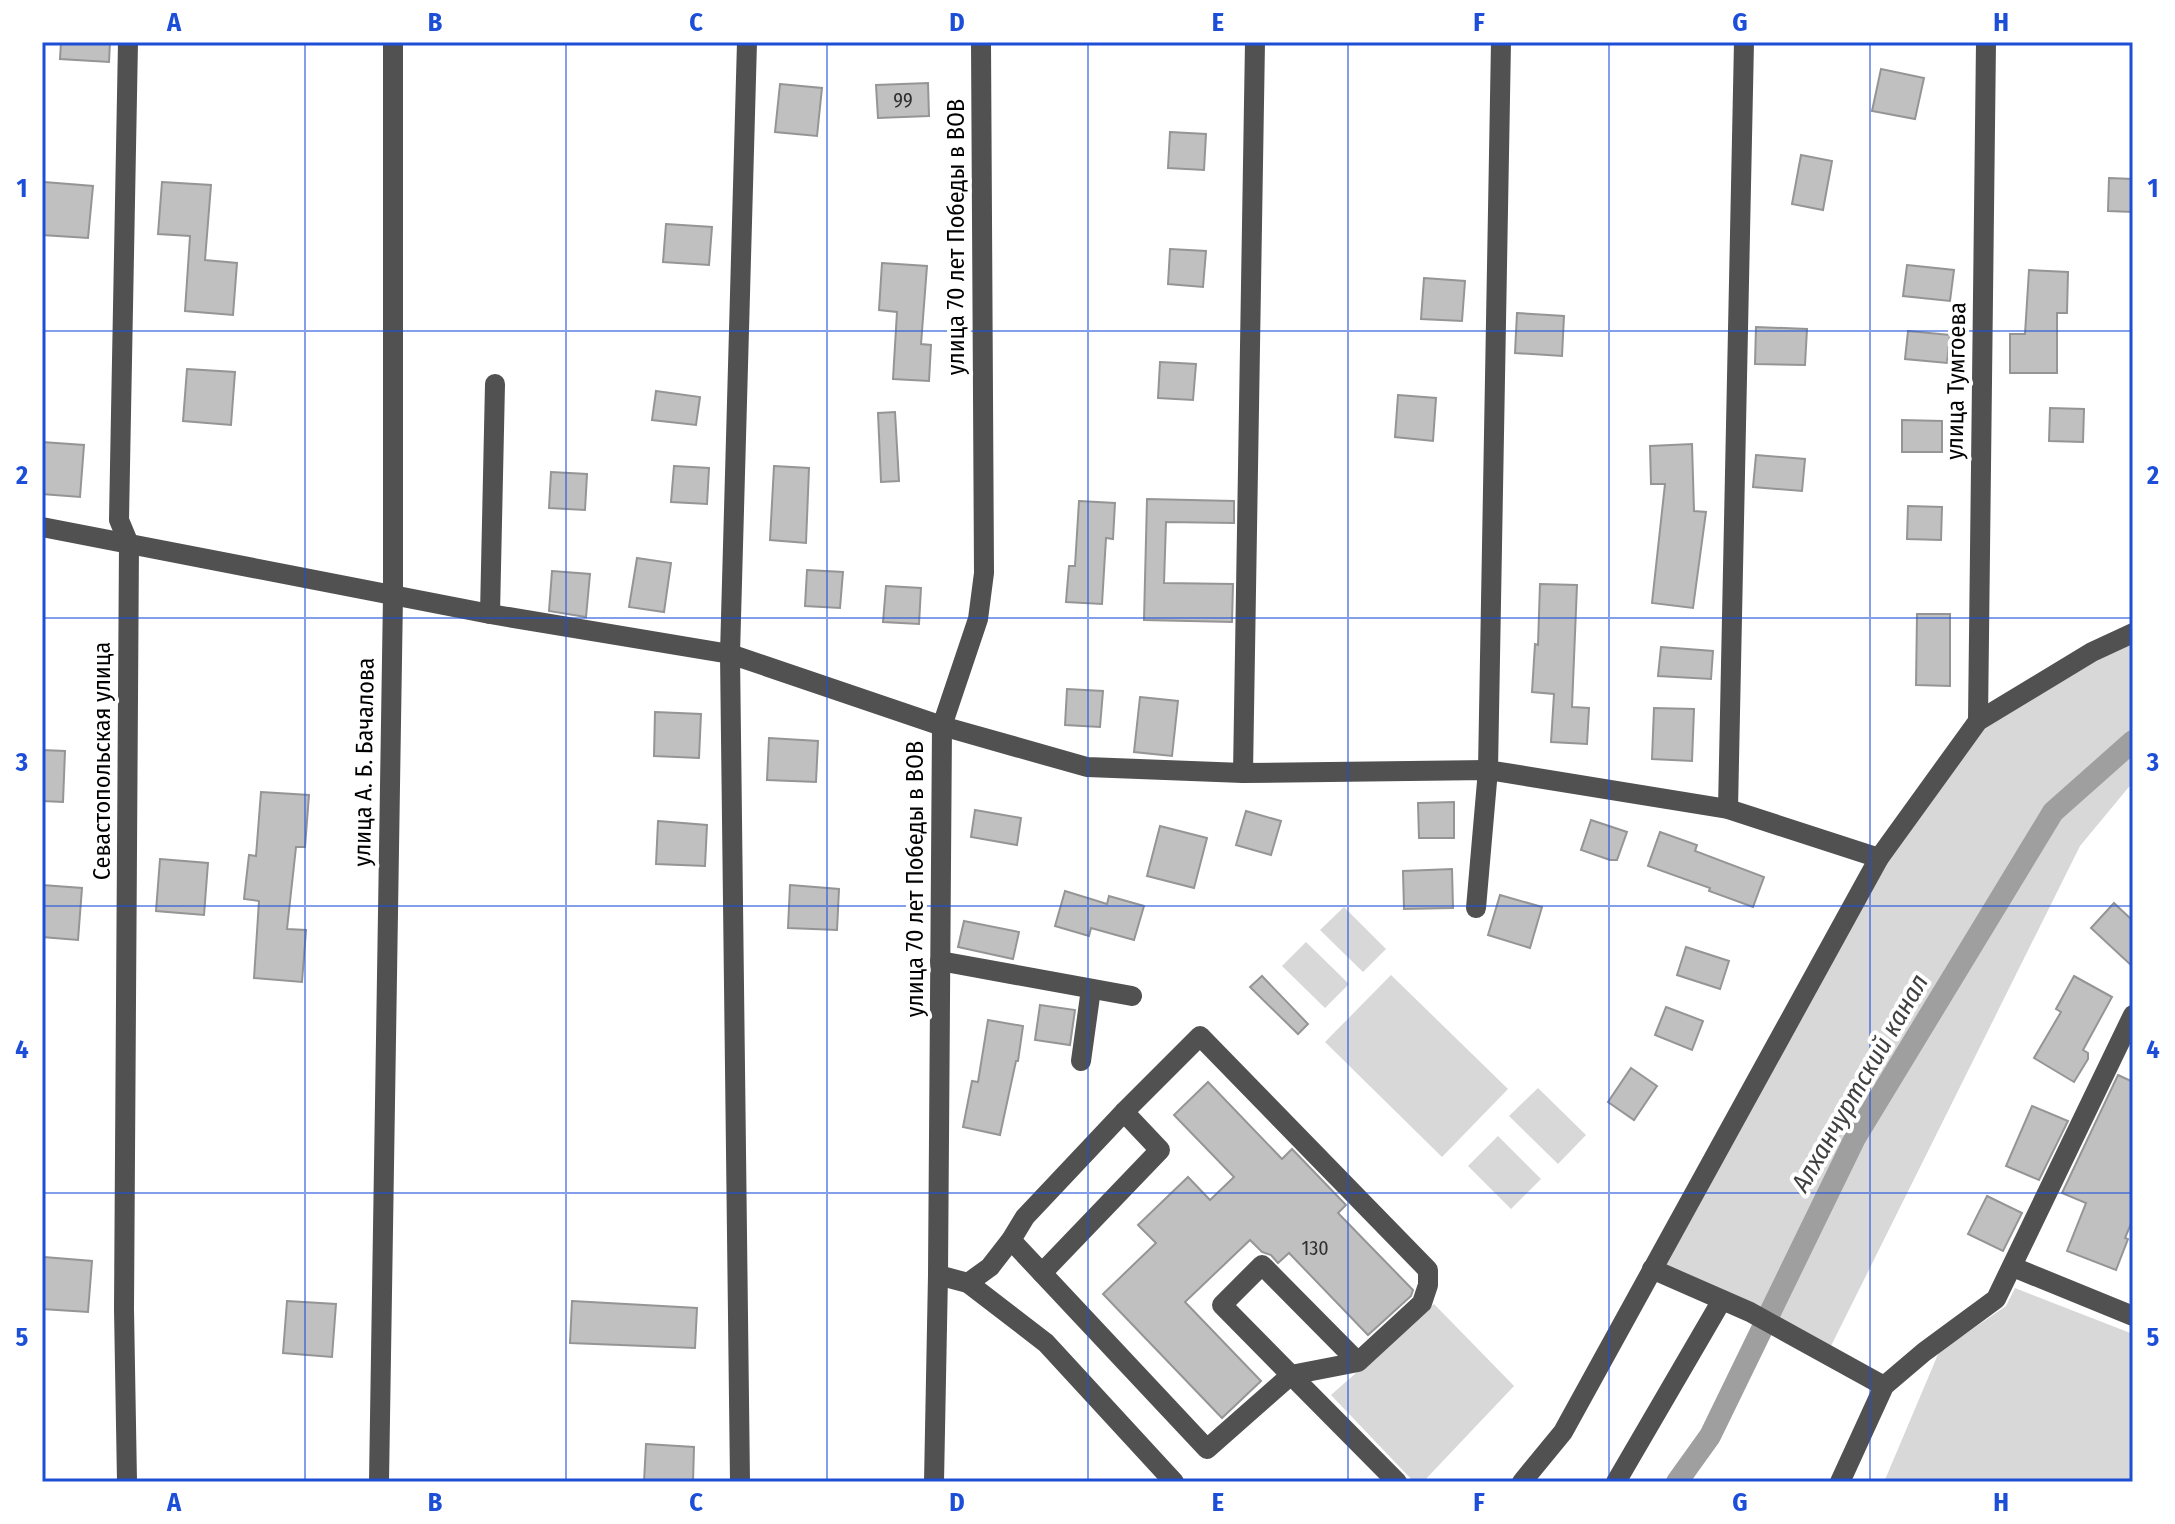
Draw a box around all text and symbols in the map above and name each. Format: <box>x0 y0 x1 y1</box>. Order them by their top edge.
text: A <box>166 7 182 38</box>
text: B <box>428 7 443 38</box>
text: C <box>689 7 703 38</box>
text: D <box>949 7 965 38</box>
text: E <box>1212 7 1224 38</box>
text: F <box>1473 7 1485 38</box>
text: G <box>1732 7 1748 38</box>
text: H <box>1993 7 2009 38</box>
house number: 99 <box>893 88 913 112</box>
street label: улица 70 лет Победы в ВОВ <box>942 99 970 375</box>
text: 1 <box>17 173 28 204</box>
text: 1 <box>2148 173 2159 204</box>
street label: улица Тумгоева <box>1941 302 1971 460</box>
text: 2 <box>15 460 28 491</box>
text: 2 <box>2146 460 2159 491</box>
street label: Севастопольская улица <box>88 642 116 880</box>
street label: улица А. Б. Бачалова <box>348 657 380 867</box>
street label: улица 70 лет Победы в ВОВ <box>901 741 929 1017</box>
text: 3 <box>15 747 28 778</box>
text: 3 <box>2146 747 2159 778</box>
water label: Алханчуртский канал <box>1785 969 1935 1198</box>
text: 4 <box>15 1034 29 1065</box>
text: 4 <box>2146 1034 2160 1065</box>
house number: 130 <box>1301 1236 1329 1260</box>
text: 5 <box>16 1322 29 1353</box>
text: 5 <box>2147 1322 2160 1353</box>
text: A <box>166 1487 182 1518</box>
text: B <box>428 1487 443 1518</box>
text: C <box>689 1487 703 1518</box>
text: D <box>949 1487 965 1518</box>
text: E <box>1212 1487 1224 1518</box>
text: F <box>1473 1487 1485 1518</box>
text: G <box>1732 1487 1748 1518</box>
text: H <box>1993 1487 2009 1518</box>

